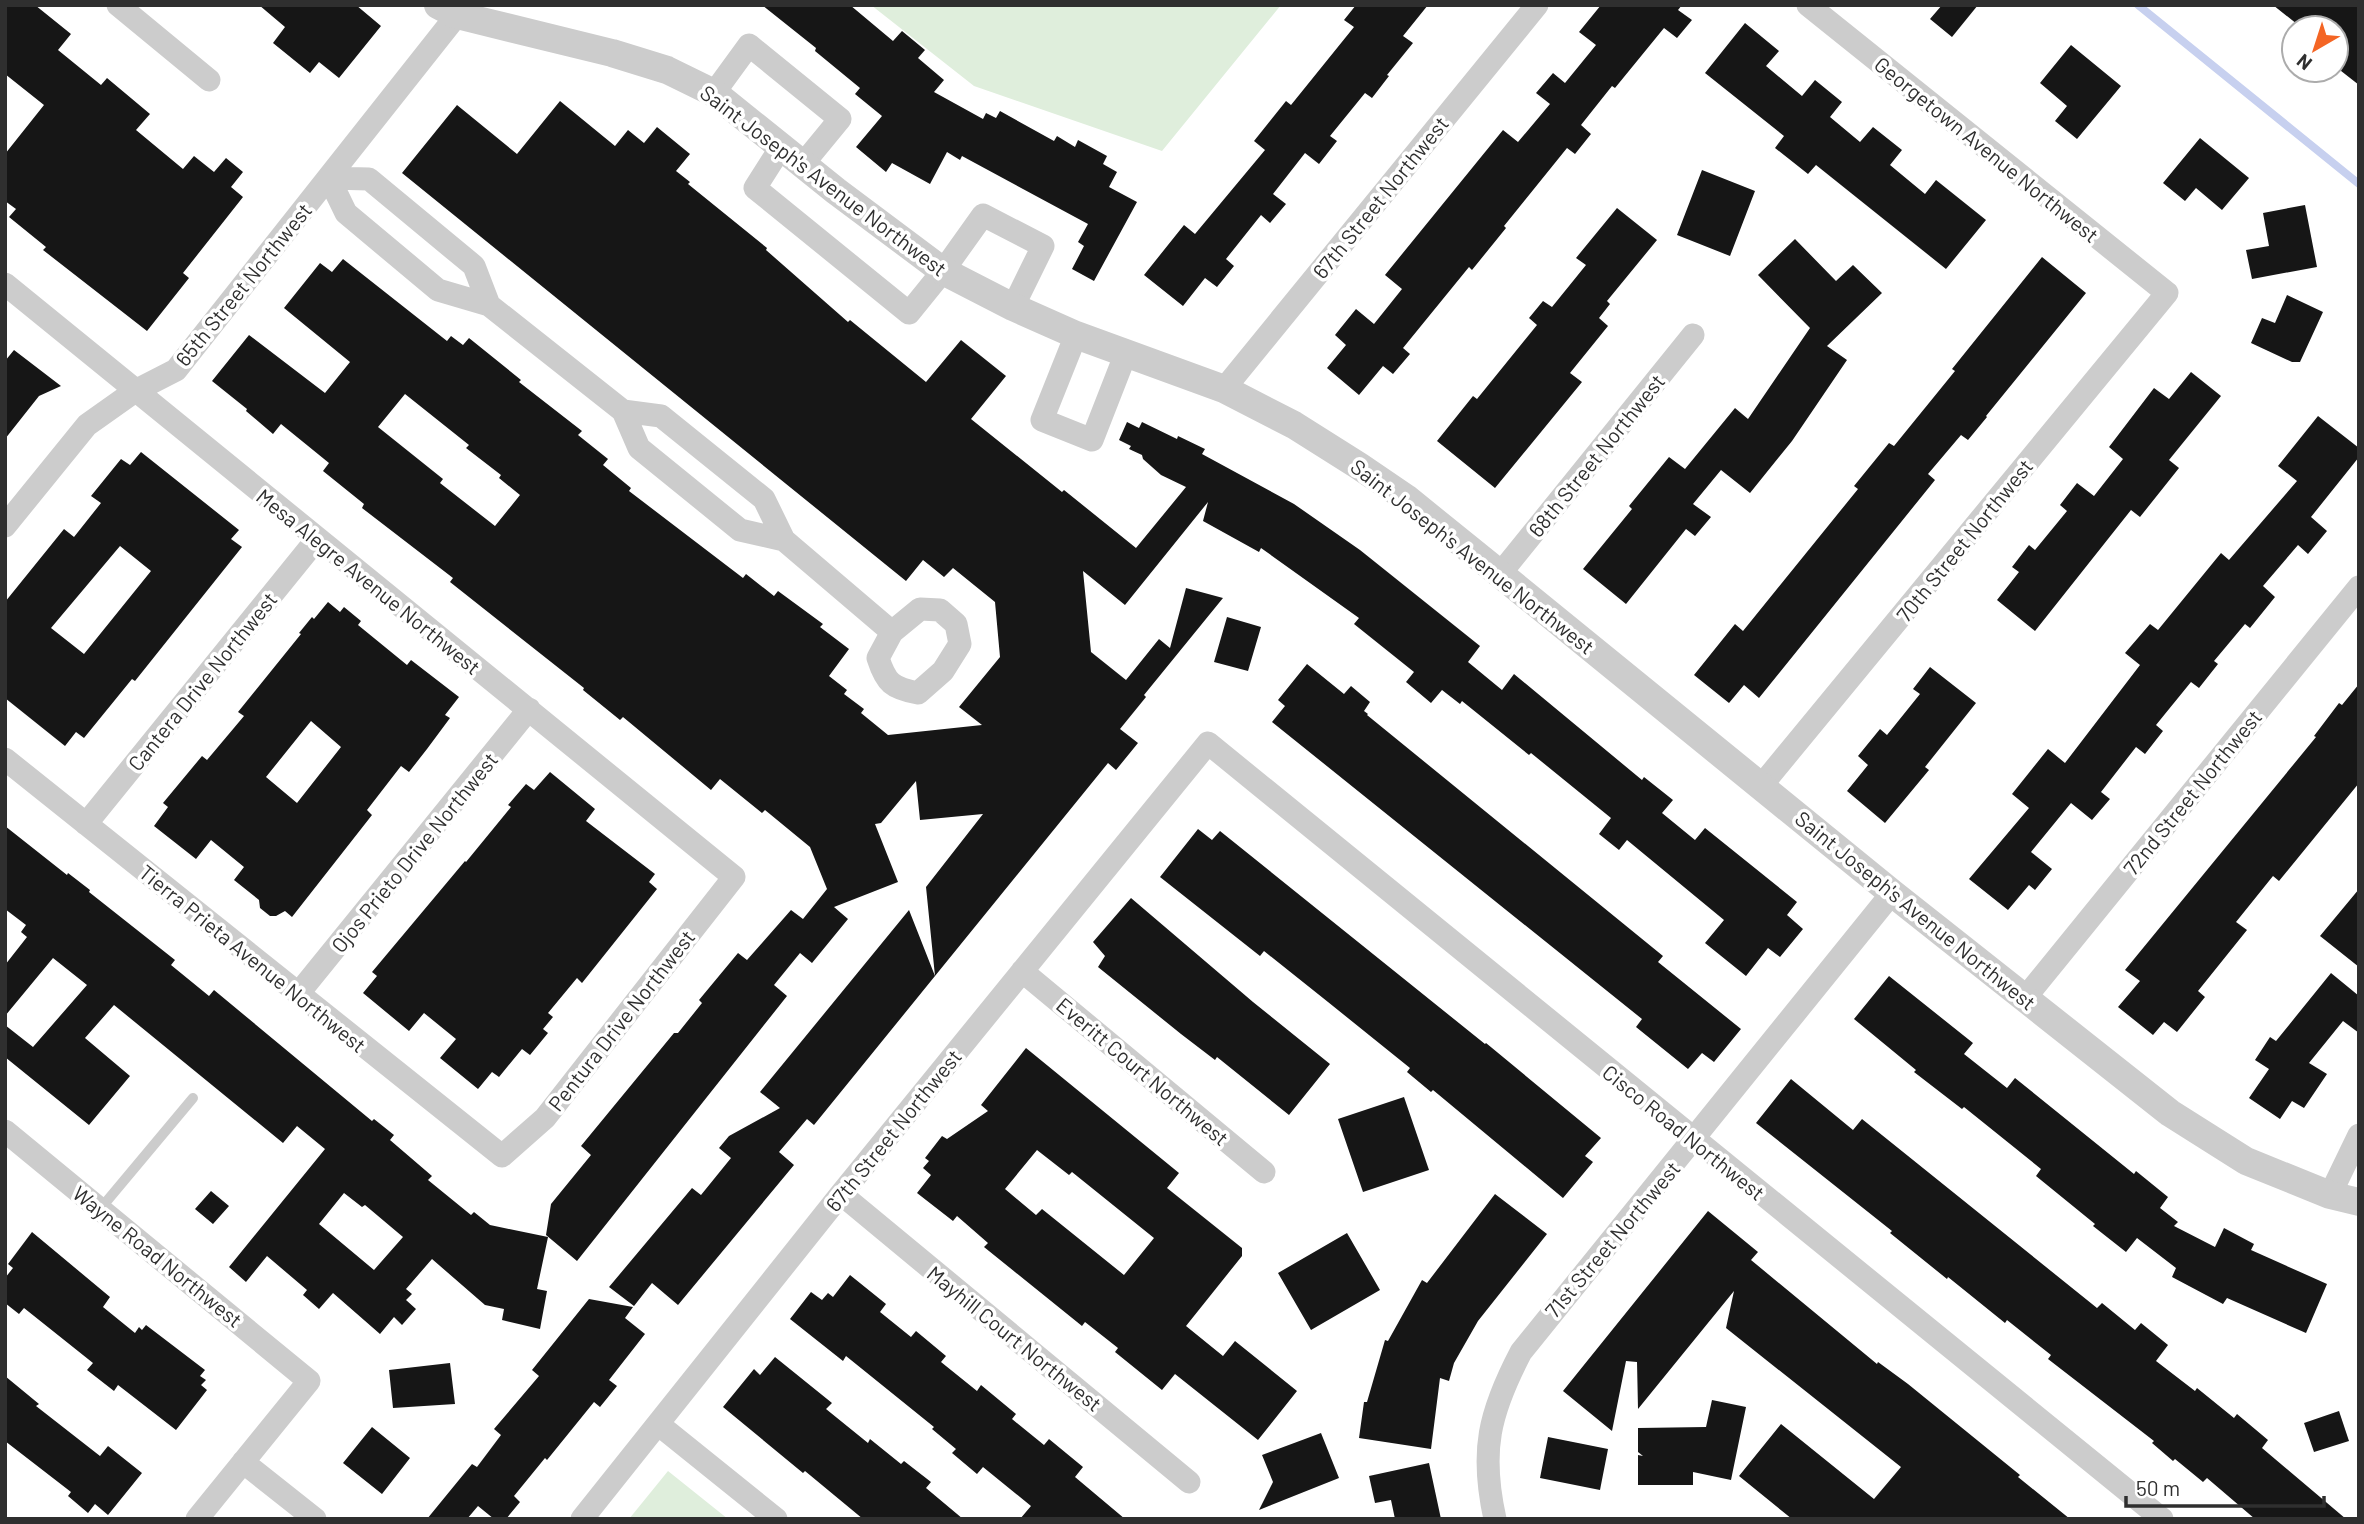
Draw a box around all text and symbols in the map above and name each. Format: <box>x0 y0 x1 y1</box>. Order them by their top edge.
north arrow <box>2280 14 2350 84</box>
text: N <box>2292 50 2316 76</box>
street label: Georgetown Avenue Northwest <box>1870 51 2104 247</box>
street label: Saint Joseph's Avenue Northwest <box>696 79 952 281</box>
street label: 67th Street Northwest <box>1307 111 1453 283</box>
street label: 65th Street Northwest <box>170 198 316 370</box>
street label: 68th Street Northwest <box>1523 369 1669 541</box>
street label: Saint Joseph's Avenue Northwest <box>1346 453 1600 659</box>
street label: 70th Street Northwest <box>1891 454 2037 626</box>
street label: Mesa Alegre Avenue Northwest <box>252 483 486 679</box>
street label: Cantera Drive Northwest <box>122 587 282 775</box>
street label: 72nd Street Northwest <box>2118 704 2266 880</box>
street label: Ojos Prieto Drive Northwest <box>326 747 502 957</box>
street label: Saint Joseph's Avenue Northwest <box>1791 805 2041 1015</box>
street label: Tierra Prieta Avenue Northwest <box>135 859 371 1057</box>
street label: Pentura Drive Northwest <box>543 924 699 1116</box>
street label: Everitt Court Northwest <box>1052 992 1234 1150</box>
street label: 67th Street Northwest <box>820 1044 966 1216</box>
street label: Cisco Road Northwest <box>1598 1059 1770 1205</box>
street label: 71st Street Northwest <box>1539 1156 1685 1322</box>
street label: Wayne Road Northwest <box>68 1180 248 1332</box>
street label: Mayhill Court Northwest <box>923 1260 1107 1416</box>
scale bar <box>2126 1464 2324 1508</box>
text: 50 m <box>2136 1475 2180 1500</box>

